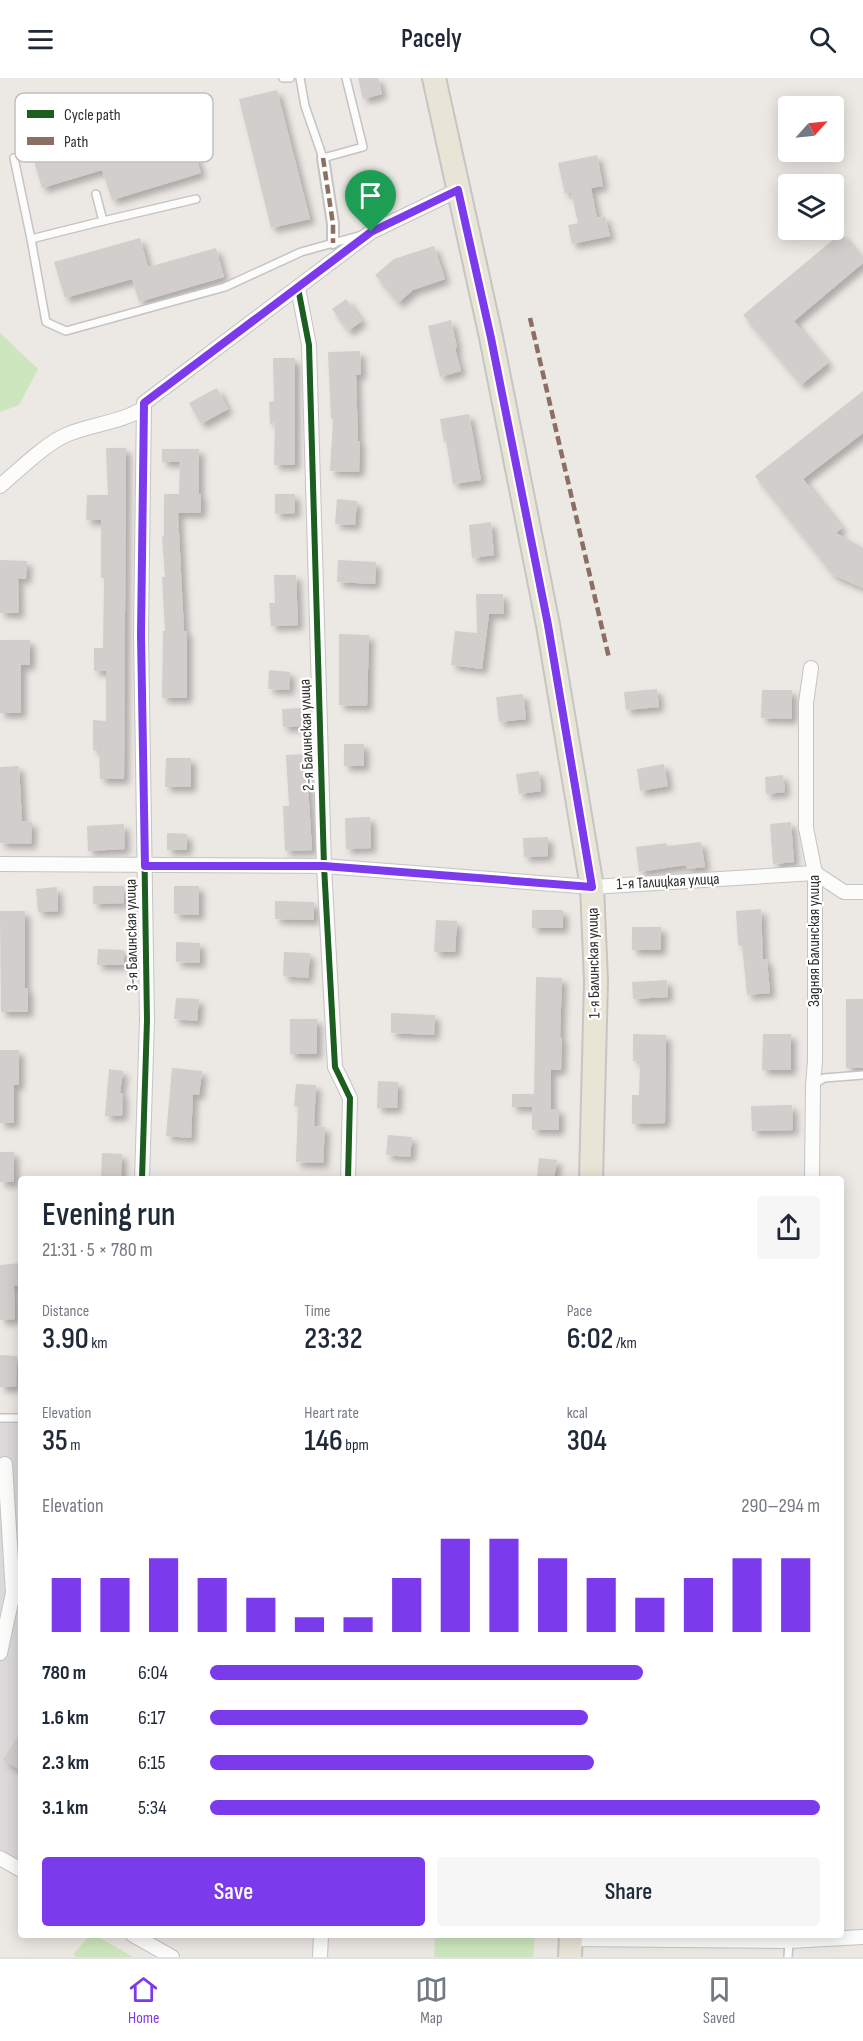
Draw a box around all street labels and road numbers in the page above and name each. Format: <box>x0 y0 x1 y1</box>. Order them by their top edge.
street label: 2-я Балинская улица <box>296 679 318 791</box>
street label: 1-я Талицкая улица <box>616 870 720 894</box>
street label: Задняя Балинская улица <box>805 875 824 1007</box>
street label: 3-я Балинская улица <box>122 879 142 991</box>
street label: 1-я Балинская улица <box>584 907 604 1019</box>

